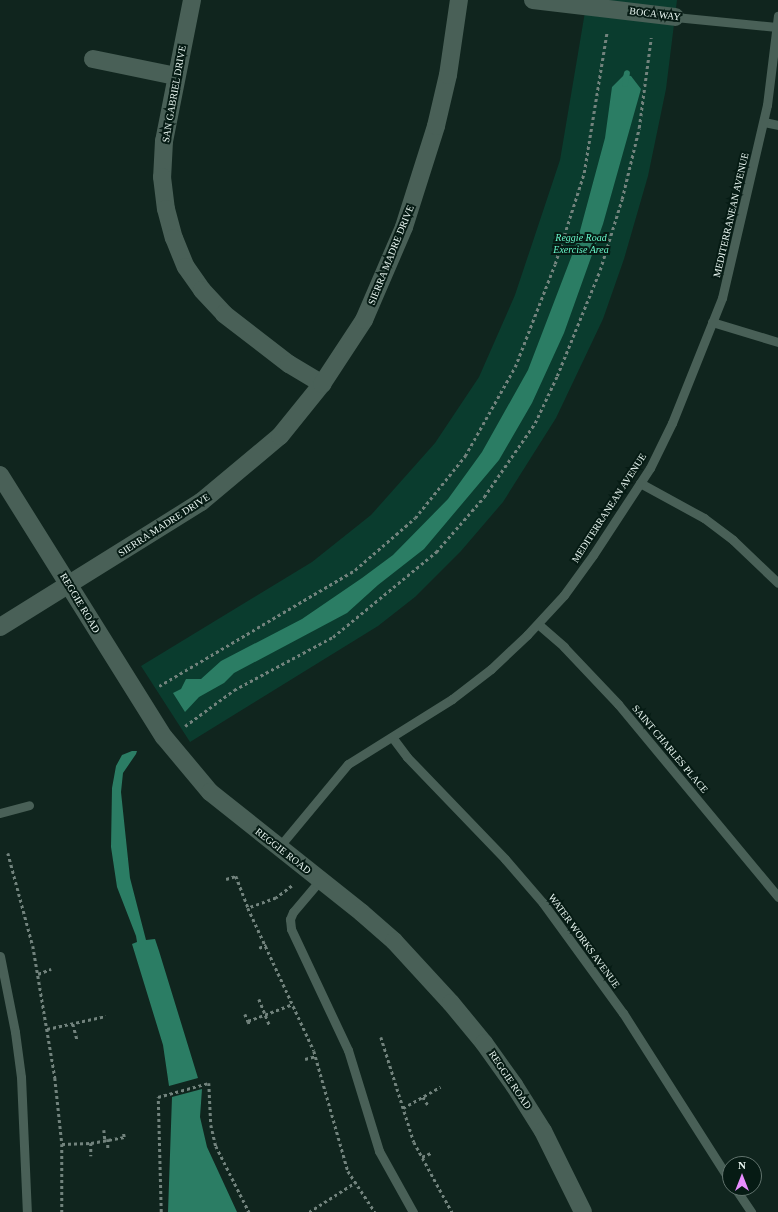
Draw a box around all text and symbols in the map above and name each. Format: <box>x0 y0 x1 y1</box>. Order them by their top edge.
street label: BOCA WAY <box>628 5 682 23</box>
street label: SAN GABRIEL DRIVE <box>160 44 188 144</box>
street label: MEDITERRANEAN AVENUE <box>711 151 751 279</box>
street label: SIERRA MADRE DRIVE <box>365 203 417 307</box>
park label: Reggie Road Exercise Area <box>553 231 609 254</box>
street label: MEDITERRANEAN AVENUE <box>569 451 649 565</box>
street label: SIERRA MADRE DRIVE <box>116 491 212 559</box>
street label: REGGIE ROAD <box>57 571 103 635</box>
street label: SAINT CHARLES PLACE <box>630 702 710 796</box>
street label: REGGIE ROAD <box>253 825 313 877</box>
street label: WATER WORKS AVENUE <box>546 891 622 991</box>
street label: REGGIE ROAD <box>486 1049 534 1111</box>
north arrow <box>722 1156 762 1196</box>
text: N <box>738 1159 746 1171</box>

